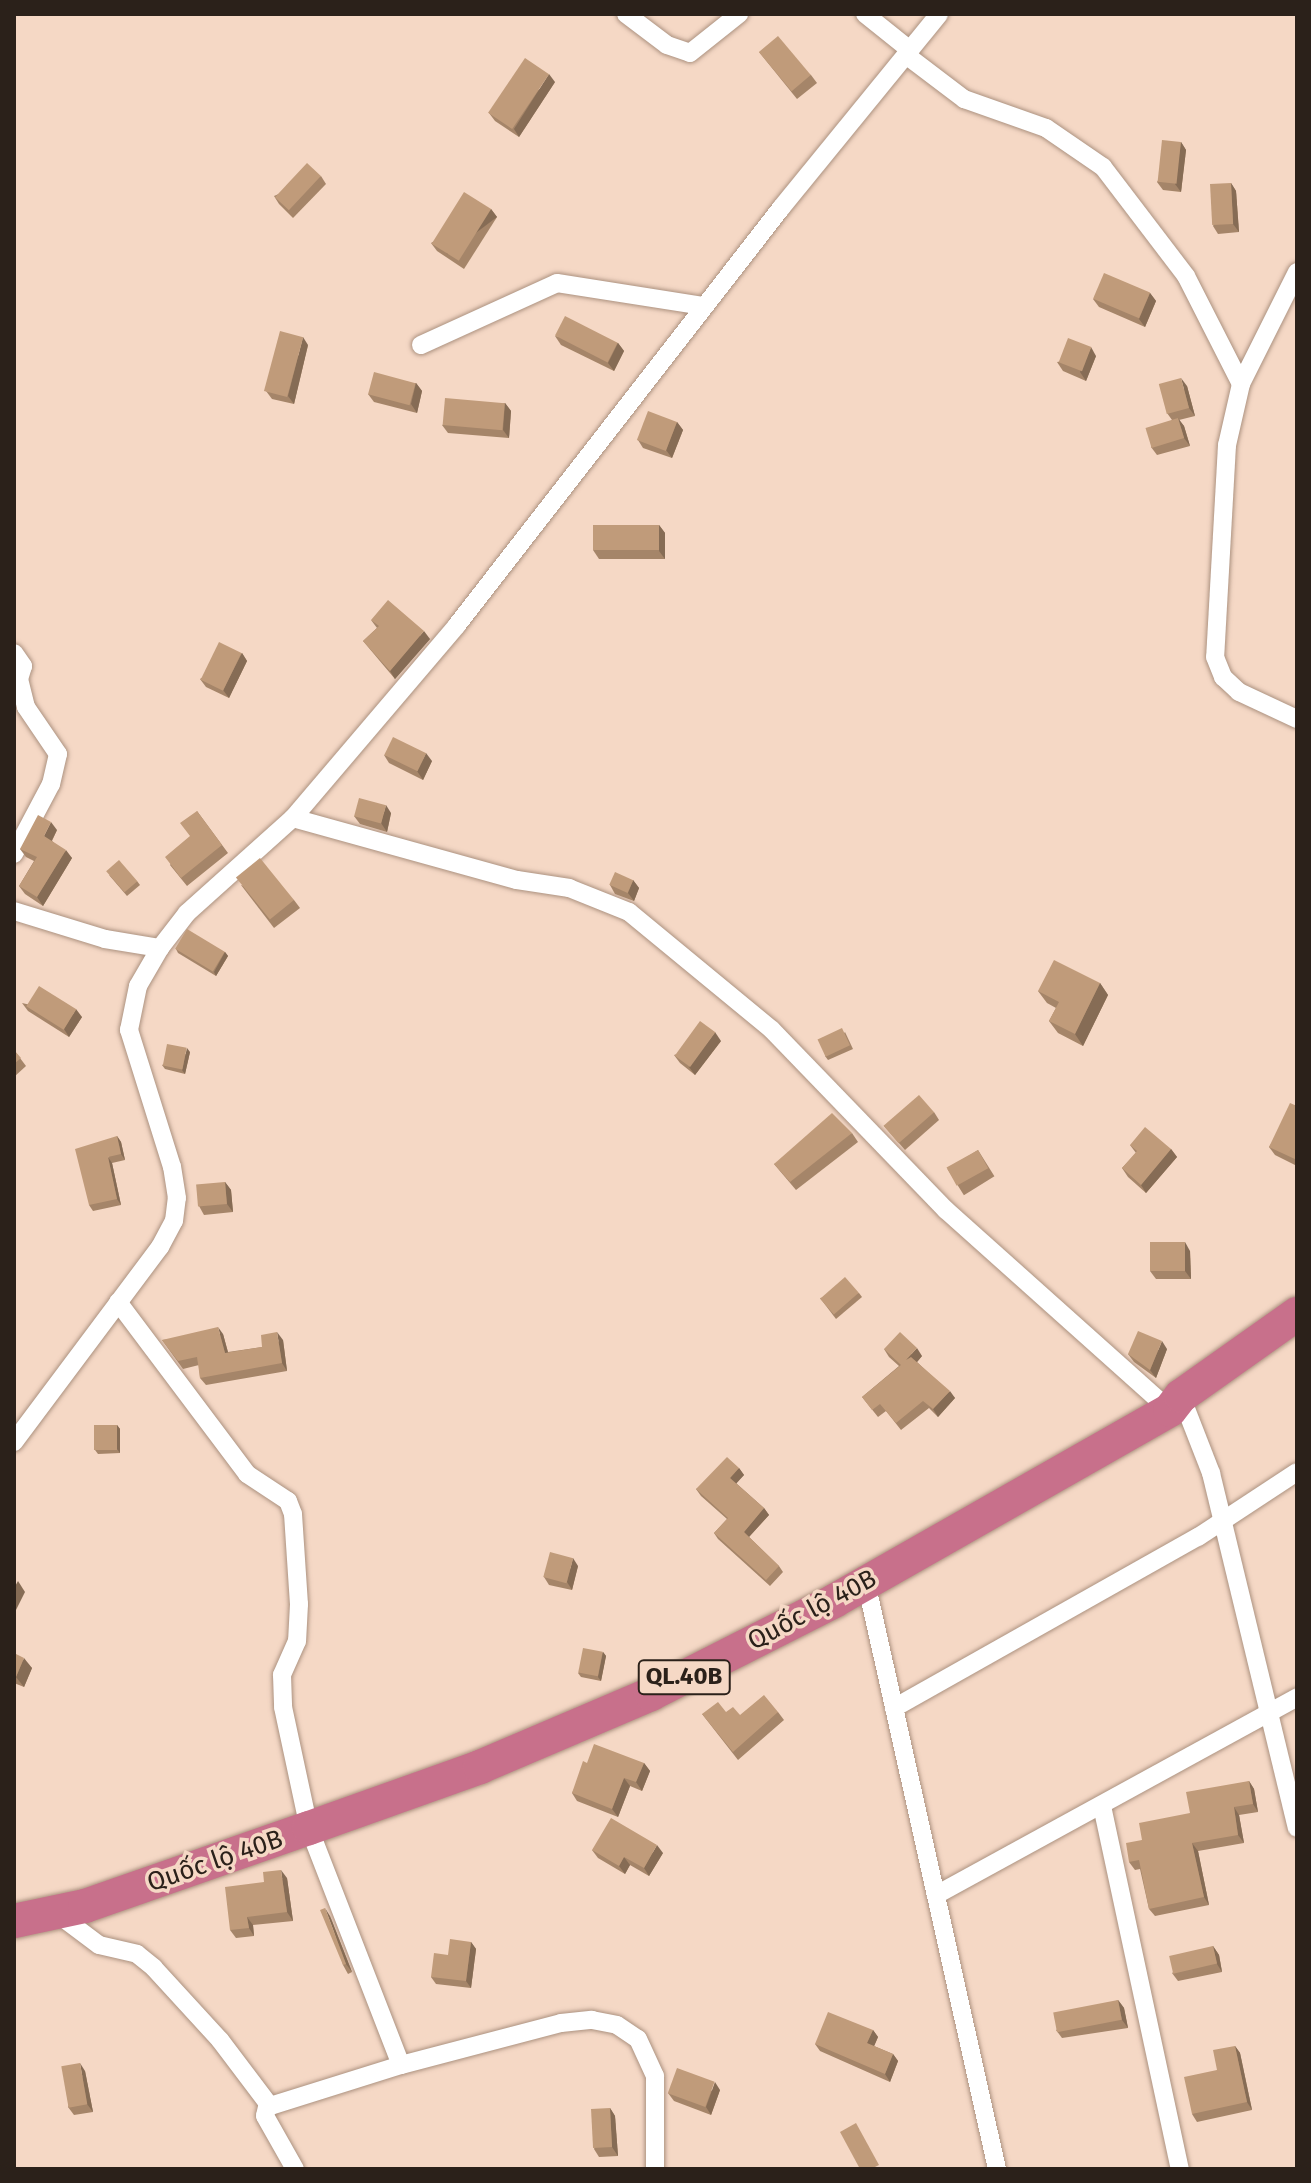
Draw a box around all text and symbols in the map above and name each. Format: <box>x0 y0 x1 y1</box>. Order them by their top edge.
street label: Quốc lộ 40B <box>742 1563 882 1657</box>
road number: QL.40B <box>636 1657 732 1697</box>
street label: Quốc lộ 40B <box>143 1823 287 1899</box>

